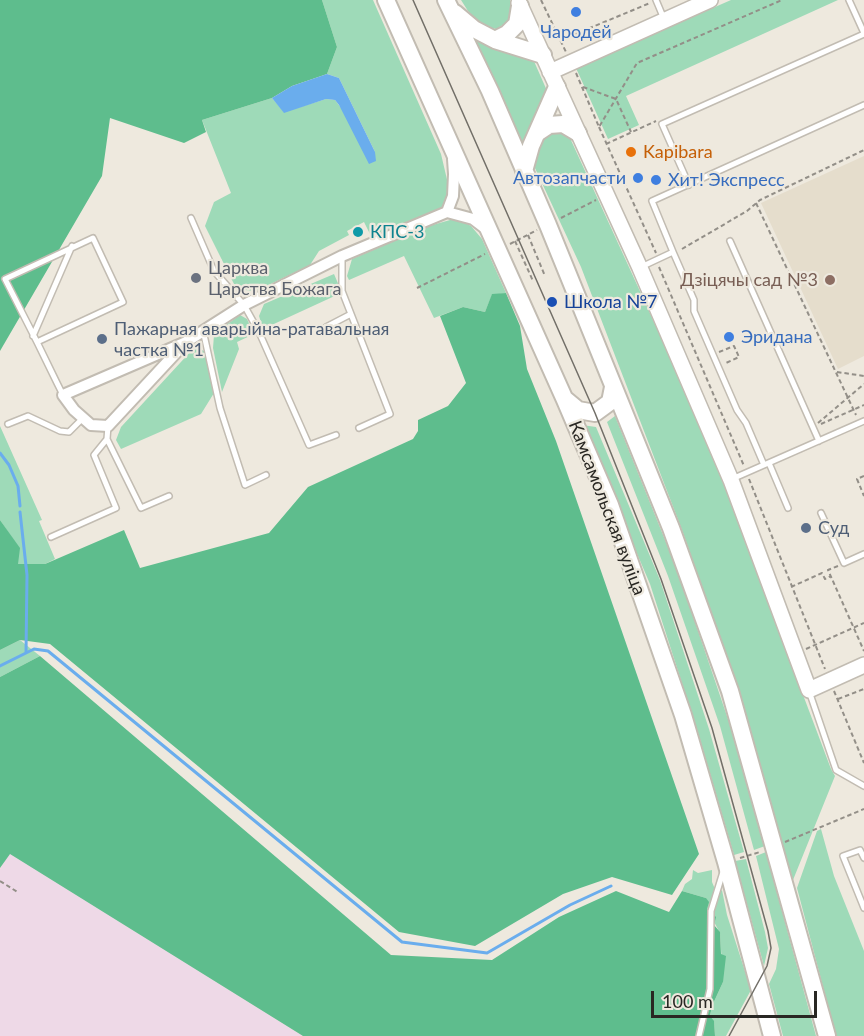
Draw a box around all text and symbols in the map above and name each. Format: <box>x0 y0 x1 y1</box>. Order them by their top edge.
marker: Чародей <box>569 5 583 19</box>
place label: Чародей <box>540 21 612 43</box>
place label: Kapibara <box>643 141 713 163</box>
marker: Kapibara <box>624 145 638 159</box>
place label: Автозапчасти <box>513 167 626 189</box>
place label: Хит! Экспресс <box>668 169 785 191</box>
marker: Автозапчасти <box>631 171 645 185</box>
marker: Хит! Экспресс <box>649 173 663 187</box>
place label: КПС-3 <box>370 221 424 243</box>
marker: КПС-3 <box>351 225 365 239</box>
place label: Царква Царства Божага <box>208 257 342 300</box>
place label: Дзіцячы сад №3 <box>680 269 818 291</box>
marker: Царква Царства Божага <box>189 271 203 285</box>
marker: Дзіцячы сад №3 <box>823 273 837 287</box>
place label: Школа №7 <box>564 291 657 313</box>
marker: Школа №7 <box>545 295 559 309</box>
place label: Пажарная аварыйна-ратавальная частка №1 <box>114 318 389 360</box>
place label: Эридана <box>741 326 813 348</box>
marker: Эридана <box>722 330 736 344</box>
marker: Пажарная аварыйна-ратавальная частка №1 <box>95 332 109 346</box>
street label: Камсамольская вуліца <box>564 418 650 598</box>
place label: Суд <box>818 517 849 539</box>
marker: Суд <box>799 521 813 535</box>
scale bar <box>654 979 820 1017</box>
text: 100 m <box>662 990 713 1012</box>

